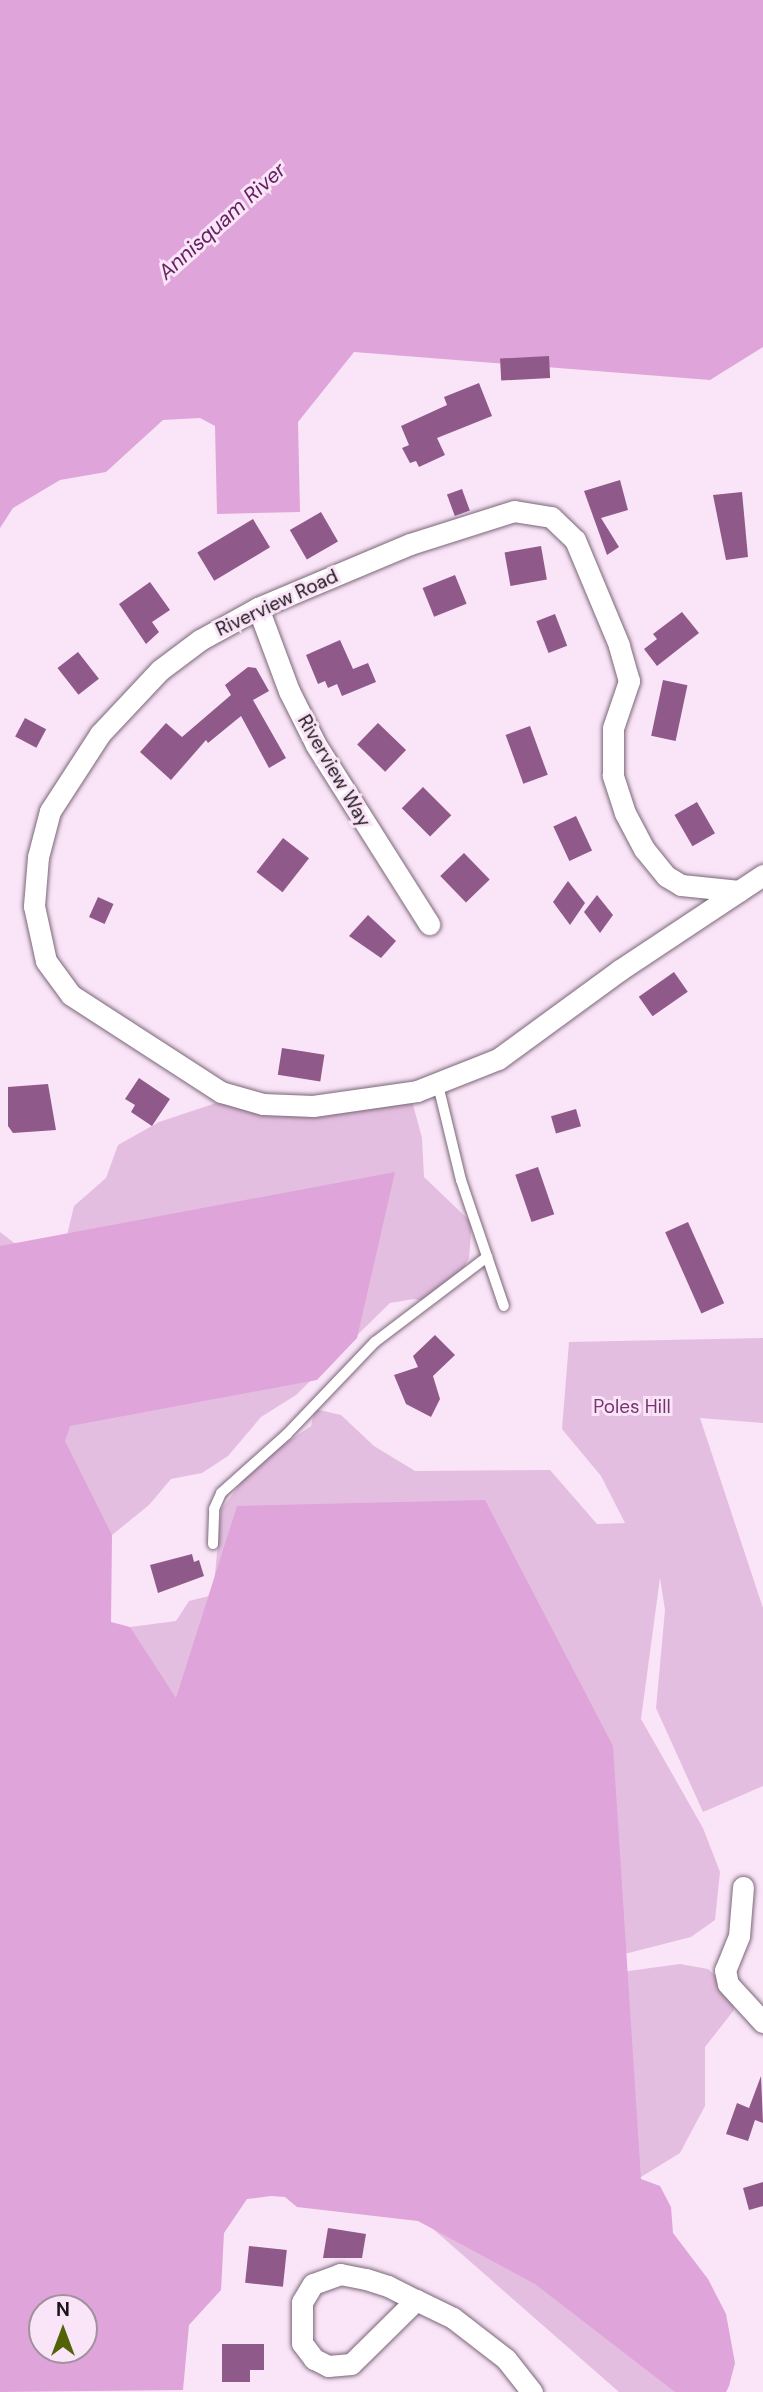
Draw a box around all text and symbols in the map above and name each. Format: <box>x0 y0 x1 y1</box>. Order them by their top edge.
water label: Annisquam River <box>153 157 291 285</box>
street label: Riverview Road <box>212 565 342 641</box>
street label: Riverview Way <box>293 711 375 831</box>
park label: Poles Hill <box>593 1396 671 1418</box>
north arrow <box>28 2294 98 2364</box>
text: N <box>56 2297 70 2322</box>

